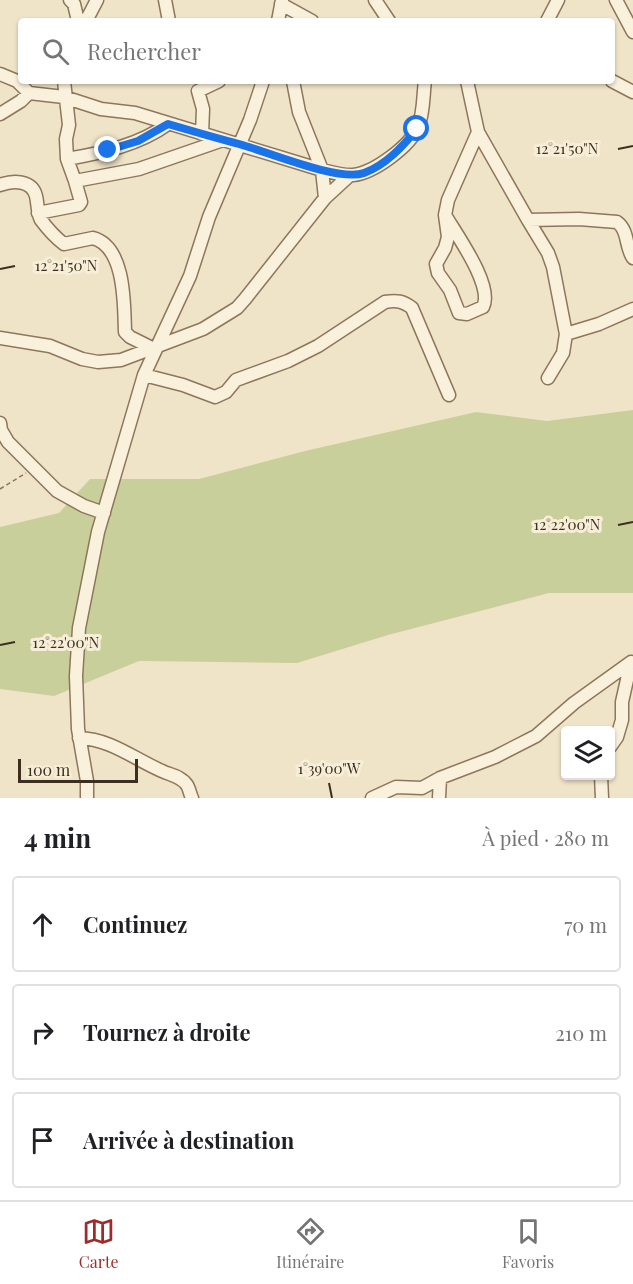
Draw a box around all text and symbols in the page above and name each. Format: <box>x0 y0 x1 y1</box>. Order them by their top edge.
search box <box>18 18 615 84</box>
icon: search <box>39 35 72 68</box>
text: Rechercher <box>87 36 201 66</box>
route start <box>403 115 429 141</box>
route end <box>94 136 120 162</box>
text: 12°21'50"N <box>536 138 599 158</box>
text: 12°21'50"N <box>35 255 98 275</box>
text: 12°22'00"N <box>534 514 601 534</box>
text: 12°22'00"N <box>33 632 100 652</box>
map controls <box>561 726 615 780</box>
button: layers <box>561 726 615 780</box>
scale bar <box>18 756 138 784</box>
text: 1°39'00"W <box>298 758 361 778</box>
text: 100 m <box>27 759 70 780</box>
text: 4 min <box>24 820 91 855</box>
text: À pied · 280 m <box>482 824 609 851</box>
icon: ahead <box>26 908 59 941</box>
text: Continuez <box>83 909 187 939</box>
text: 70 m <box>564 911 607 938</box>
icon: right <box>26 1016 59 1049</box>
text: Tournez à droite <box>83 1017 251 1047</box>
text: 210 m <box>555 1019 607 1046</box>
icon: arrive <box>26 1124 59 1157</box>
text: Arrivée à destination <box>83 1125 294 1155</box>
tab: Carte <box>79 1215 119 1272</box>
tab: Itinéraire <box>276 1215 344 1272</box>
tab: Favoris <box>502 1215 554 1272</box>

